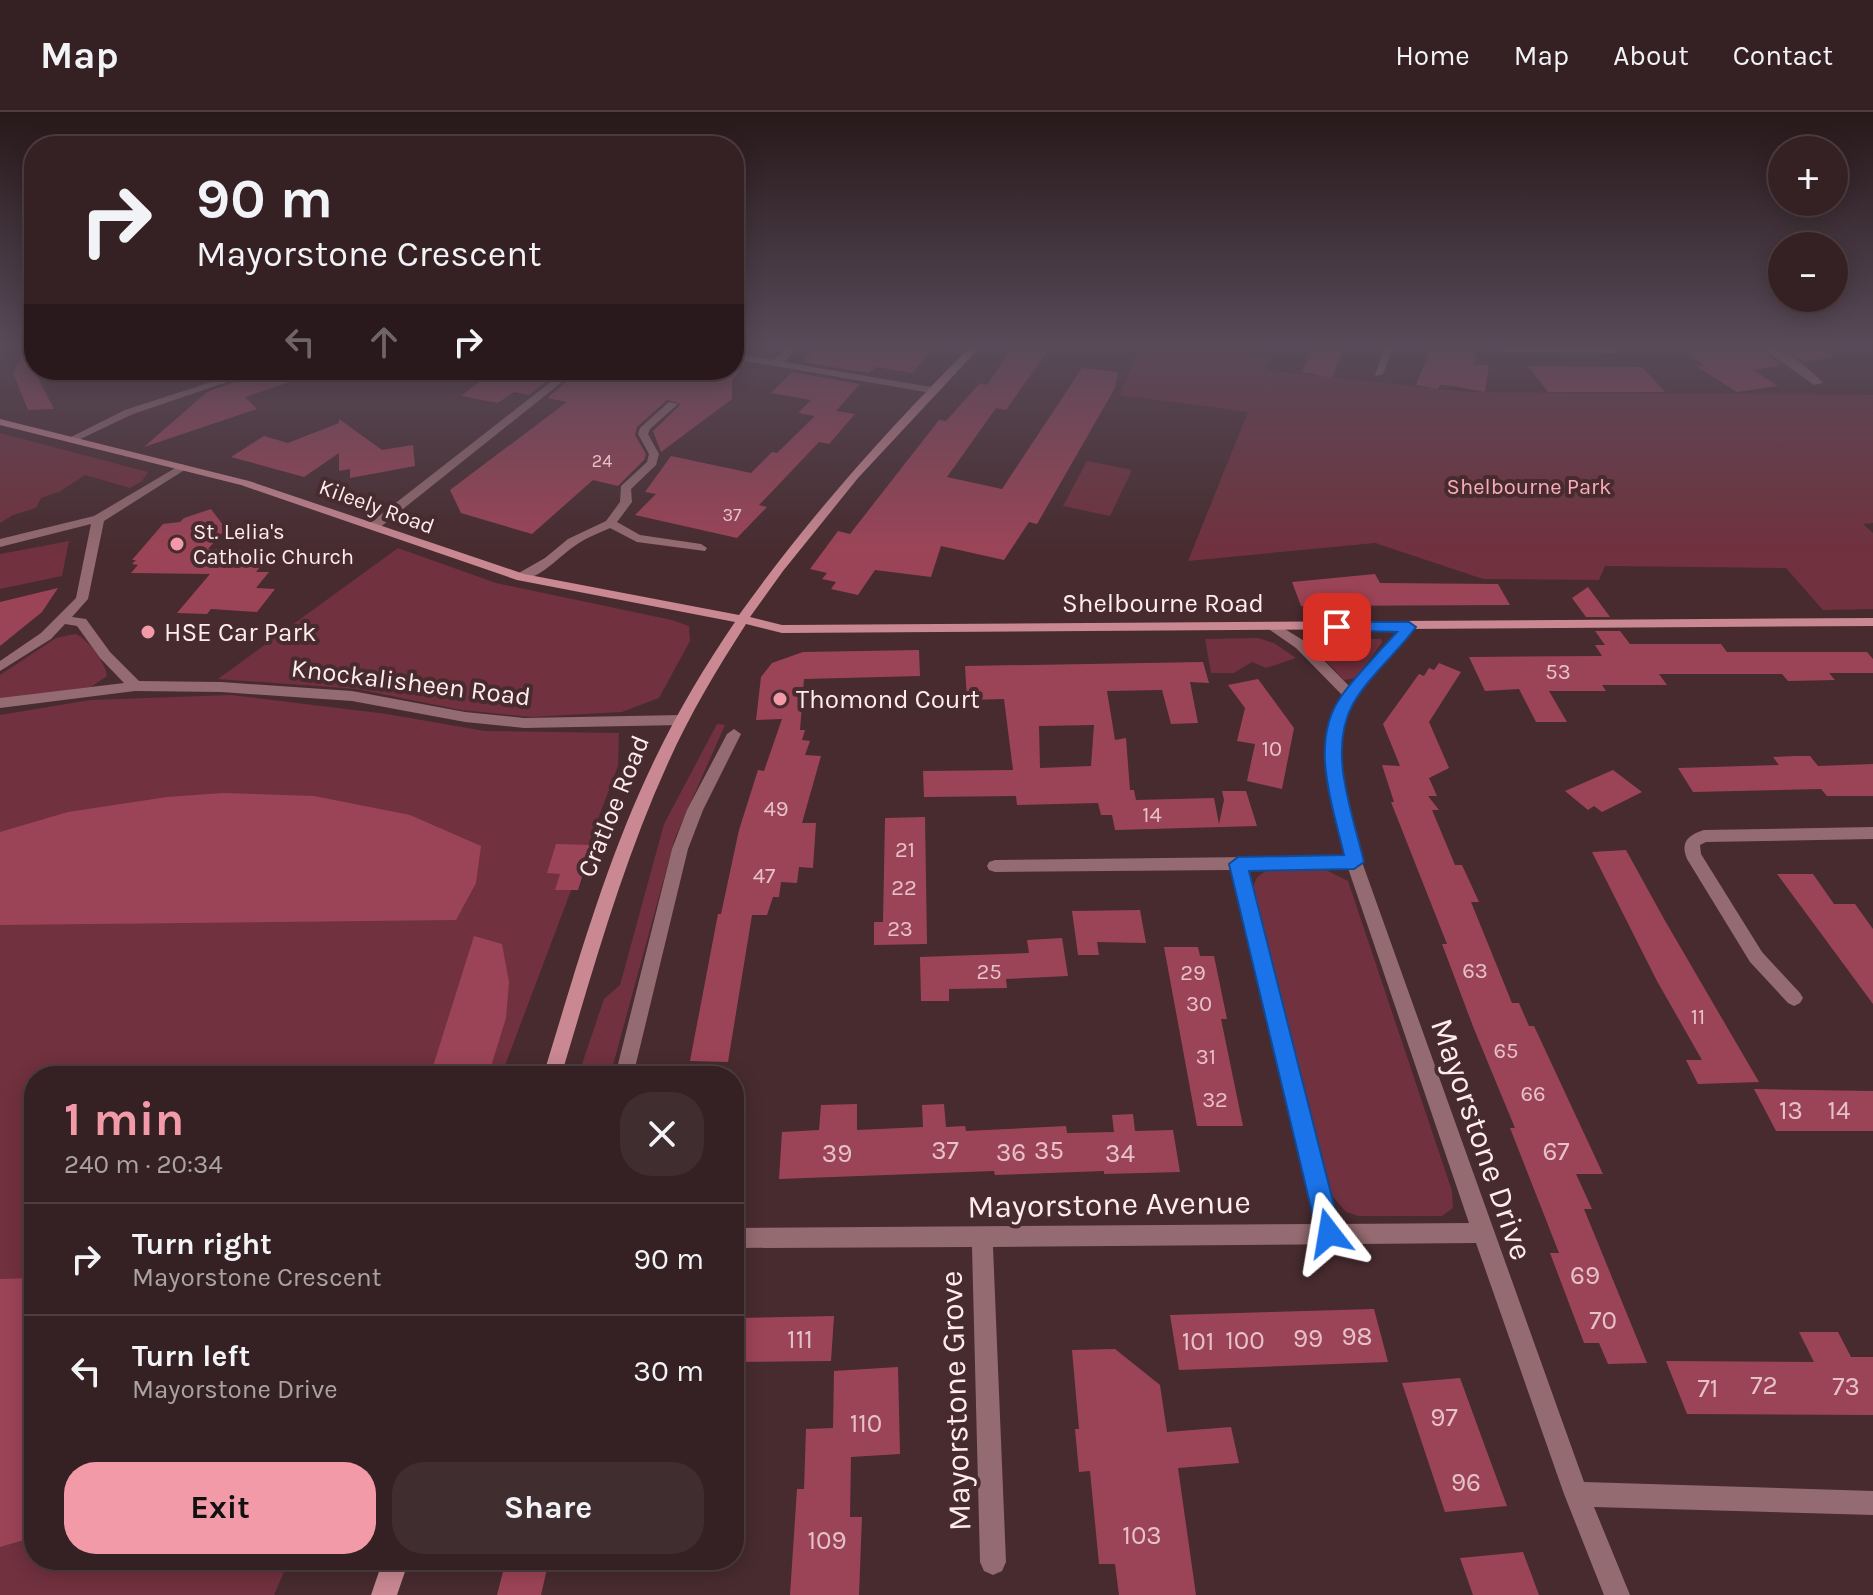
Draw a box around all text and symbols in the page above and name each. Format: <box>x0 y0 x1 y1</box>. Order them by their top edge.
text: Map <box>40 33 119 78</box>
text: Home <box>1395 39 1470 72</box>
text: Map <box>1514 39 1569 72</box>
text: About <box>1613 39 1689 72</box>
text: Contact <box>1733 39 1833 72</box>
map controls <box>1768 136 1848 312</box>
button: + <box>1768 136 1848 216</box>
text: 90 m <box>196 166 333 231</box>
icon: right <box>64 168 168 272</box>
button: − <box>1768 232 1848 312</box>
text: Mayorstone Crescent <box>196 233 541 275</box>
icon: left <box>278 320 322 364</box>
icon: ahead <box>362 320 406 364</box>
icon: right <box>446 320 490 364</box>
house number: 24 <box>592 450 612 472</box>
street label: Kileely Road <box>315 474 438 540</box>
park label: Shelbourne Park <box>1447 474 1611 500</box>
house number: 37 <box>722 504 742 526</box>
place label: St. Lelia's Catholic Church <box>193 519 354 570</box>
marker: St. Lelia's Catholic Church <box>168 535 186 553</box>
street label: Shelbourne Road <box>1062 588 1264 619</box>
pin <box>1303 593 1371 661</box>
icon: arrive <box>1315 605 1359 649</box>
place label: HSE Car Park <box>164 617 316 648</box>
marker: HSE Car Park <box>139 623 157 641</box>
street label: Knockalisheen Road <box>290 652 532 713</box>
house number: 53 <box>1545 659 1571 685</box>
place label: Thomond Court <box>796 684 980 715</box>
marker: Thomond Court <box>771 690 789 708</box>
street label: Cratloe Road <box>571 731 656 882</box>
house number: 10 <box>1262 736 1282 762</box>
house number: 49 <box>763 796 789 822</box>
house number: 14 <box>1142 802 1162 828</box>
house number: 21 <box>895 837 915 863</box>
house number: 47 <box>753 863 775 889</box>
house number: 22 <box>891 875 917 901</box>
house number: 23 <box>887 916 913 942</box>
house number: 63 <box>1462 958 1488 984</box>
house number: 25 <box>976 959 1002 985</box>
house number: 29 <box>1180 960 1206 986</box>
house number: 30 <box>1186 991 1212 1017</box>
house number: 11 <box>1691 1004 1705 1030</box>
street label: Mayorstone Drive <box>1423 1013 1540 1265</box>
house number: 65 <box>1493 1038 1519 1064</box>
house number: 31 <box>1196 1044 1216 1070</box>
house number: 66 <box>1520 1081 1546 1107</box>
house number: 32 <box>1202 1087 1228 1113</box>
text: 1 min <box>64 1091 184 1147</box>
button: close <box>620 1092 704 1176</box>
house number: 13 <box>1779 1095 1803 1126</box>
house number: 14 <box>1827 1095 1851 1126</box>
house number: 37 <box>931 1135 959 1166</box>
house number: 35 <box>1034 1135 1064 1166</box>
house number: 67 <box>1542 1136 1570 1167</box>
house number: 36 <box>996 1137 1026 1168</box>
house number: 39 <box>822 1138 852 1169</box>
house number: 34 <box>1105 1138 1135 1169</box>
text: 240 m · 20:34 <box>64 1149 223 1180</box>
street label: Mayorstone Avenue <box>967 1184 1251 1225</box>
position arrow <box>1287 1191 1371 1275</box>
text: Turn right <box>132 1226 272 1262</box>
icon: right <box>64 1237 108 1281</box>
text: 90 m <box>634 1241 704 1277</box>
house number: 69 <box>1570 1260 1600 1291</box>
text: Mayorstone Crescent <box>132 1262 382 1293</box>
street label: Mayorstone Grove <box>932 1270 979 1532</box>
house number: 70 <box>1589 1305 1617 1336</box>
house number: 98 <box>1341 1321 1373 1352</box>
house number: 99 <box>1293 1323 1323 1354</box>
house number: 111 <box>787 1324 813 1355</box>
house number: 100 <box>1225 1325 1265 1356</box>
house number: 101 <box>1182 1326 1214 1357</box>
text: Turn left <box>132 1338 250 1374</box>
icon: left <box>64 1349 108 1393</box>
text: 30 m <box>633 1353 704 1389</box>
house number: 72 <box>1750 1370 1778 1401</box>
house number: 73 <box>1832 1371 1860 1402</box>
house number: 71 <box>1698 1373 1718 1404</box>
text: Mayorstone Drive <box>132 1374 338 1405</box>
house number: 97 <box>1430 1402 1458 1433</box>
house number: 110 <box>850 1408 882 1439</box>
button: Exit <box>64 1462 376 1554</box>
button: Share <box>392 1462 704 1554</box>
house number: 96 <box>1451 1467 1481 1498</box>
house number: 103 <box>1122 1520 1162 1551</box>
house number: 109 <box>807 1525 847 1556</box>

